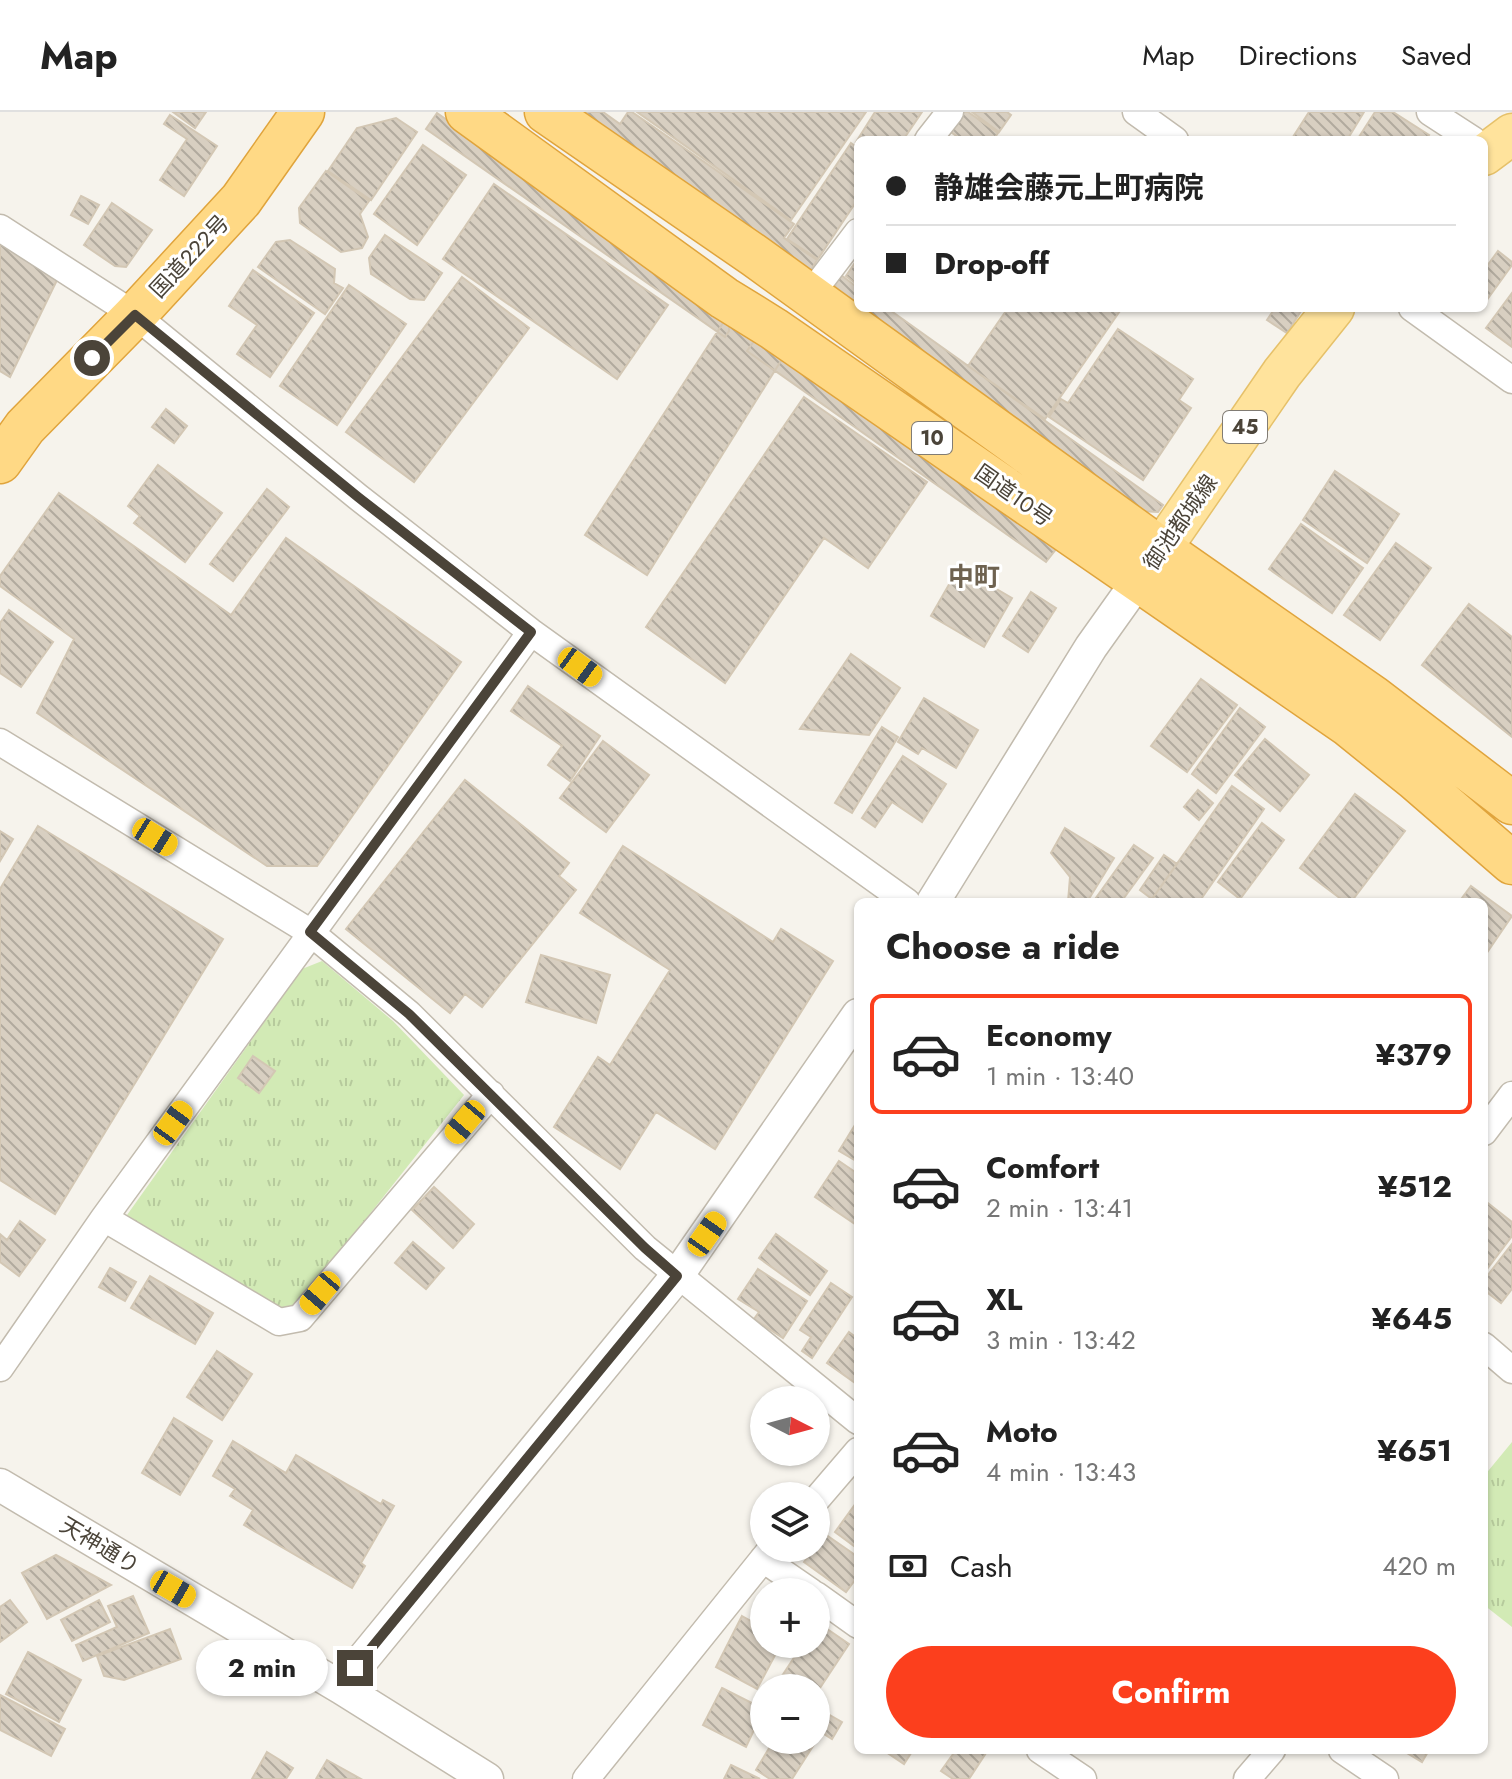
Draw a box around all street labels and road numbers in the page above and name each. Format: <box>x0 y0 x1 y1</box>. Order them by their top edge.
street label: 国道222号 <box>142 207 236 305</box>
road number: 45 <box>1223 411 1267 443</box>
road number: 10 <box>912 422 952 454</box>
street label: 国道10号 <box>968 456 1060 534</box>
street label: 御池都城線 <box>1135 468 1225 576</box>
street label: 天神通り <box>54 1509 146 1581</box>

